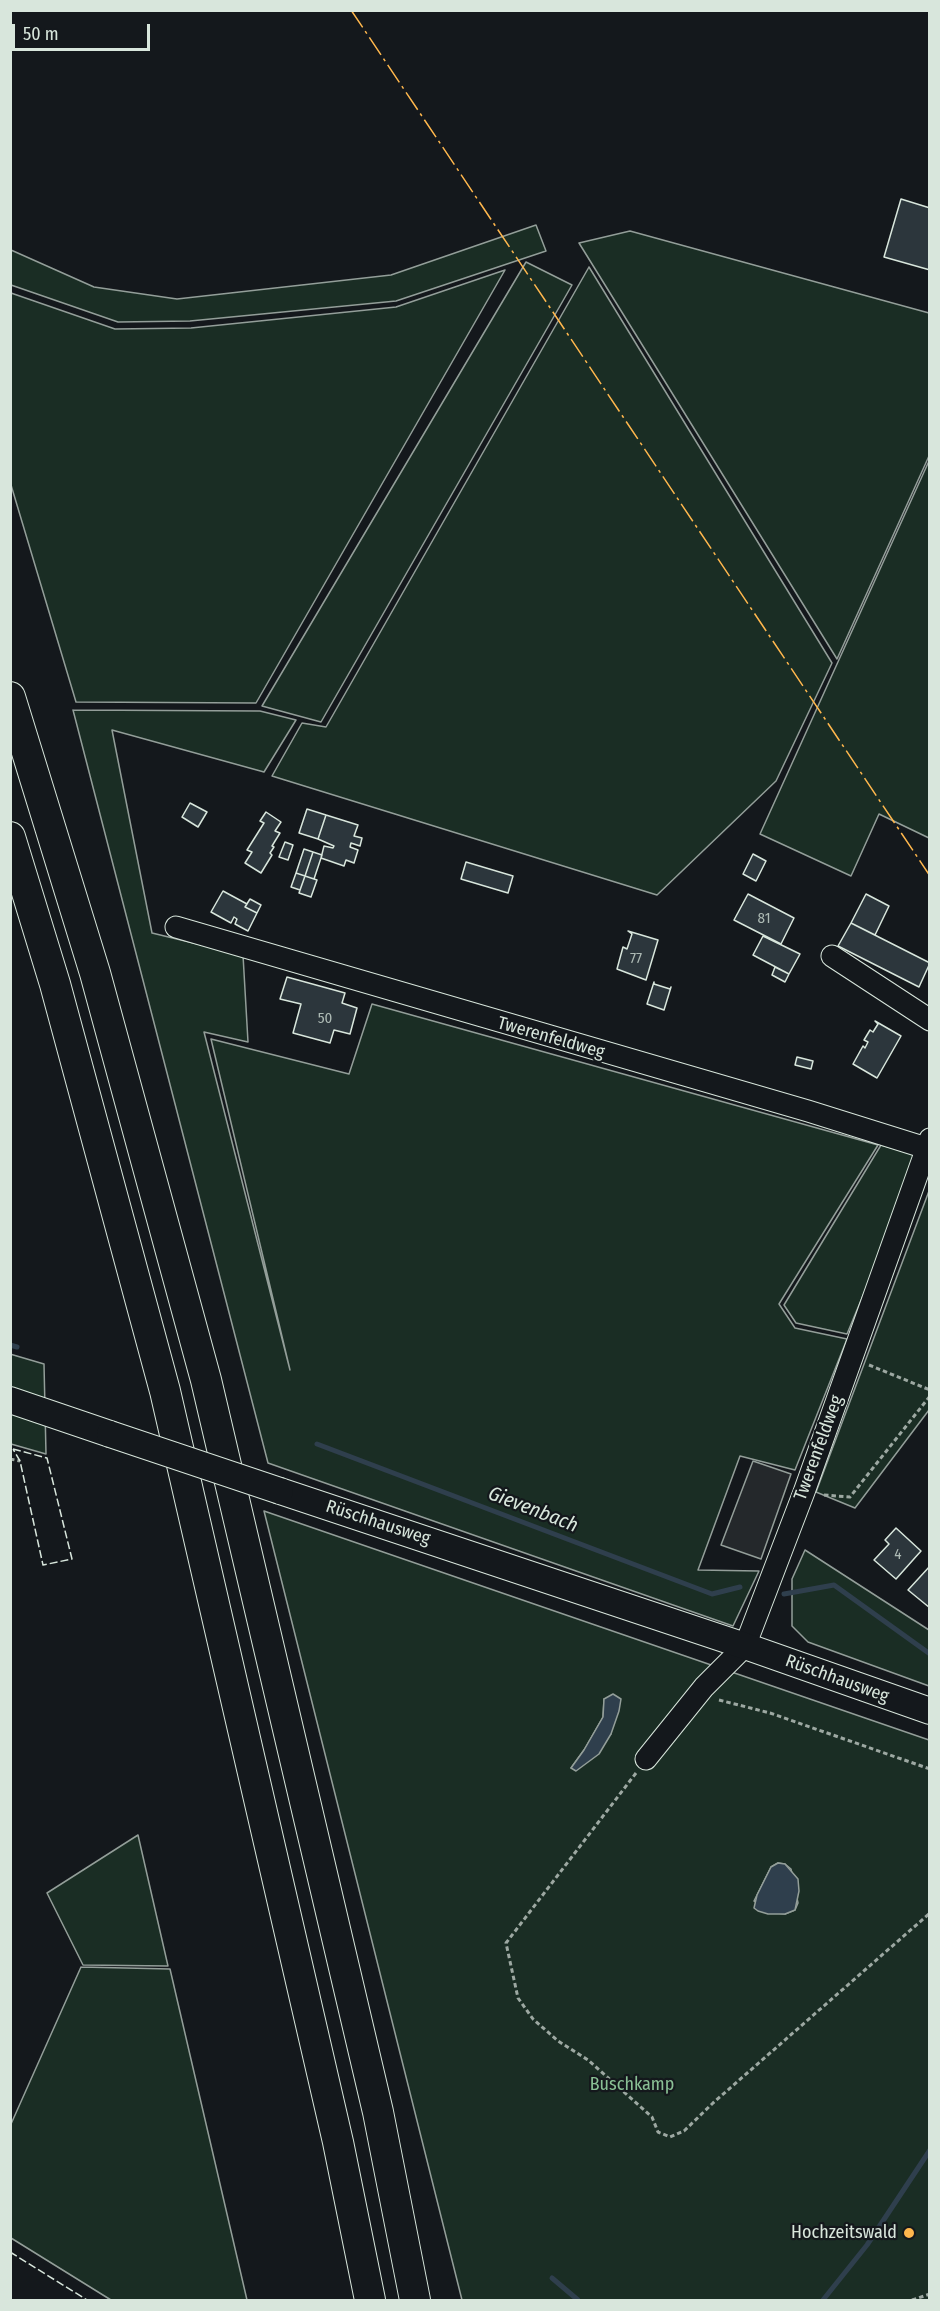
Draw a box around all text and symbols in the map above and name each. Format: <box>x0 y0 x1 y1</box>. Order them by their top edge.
scale bar <box>15 12 153 50</box>
text: 50 m <box>23 23 59 45</box>
house number: 81 <box>758 910 770 928</box>
house number: 77 <box>630 950 642 968</box>
house number: 50 <box>318 1010 332 1028</box>
street label: Twerenfeldweg <box>495 1012 607 1064</box>
street label: Twerenfeldweg <box>790 1392 848 1504</box>
water label: Gievenbach <box>485 1482 581 1538</box>
street label: Rüschhausweg <box>323 1496 433 1550</box>
house number: 4 <box>894 1546 902 1564</box>
street label: Rüschhausweg <box>782 1650 892 1708</box>
park label: Buschkamp <box>590 2074 674 2096</box>
place label: Hochzeitswald <box>791 2222 897 2244</box>
marker: Hochzeitswald <box>902 2226 916 2240</box>

